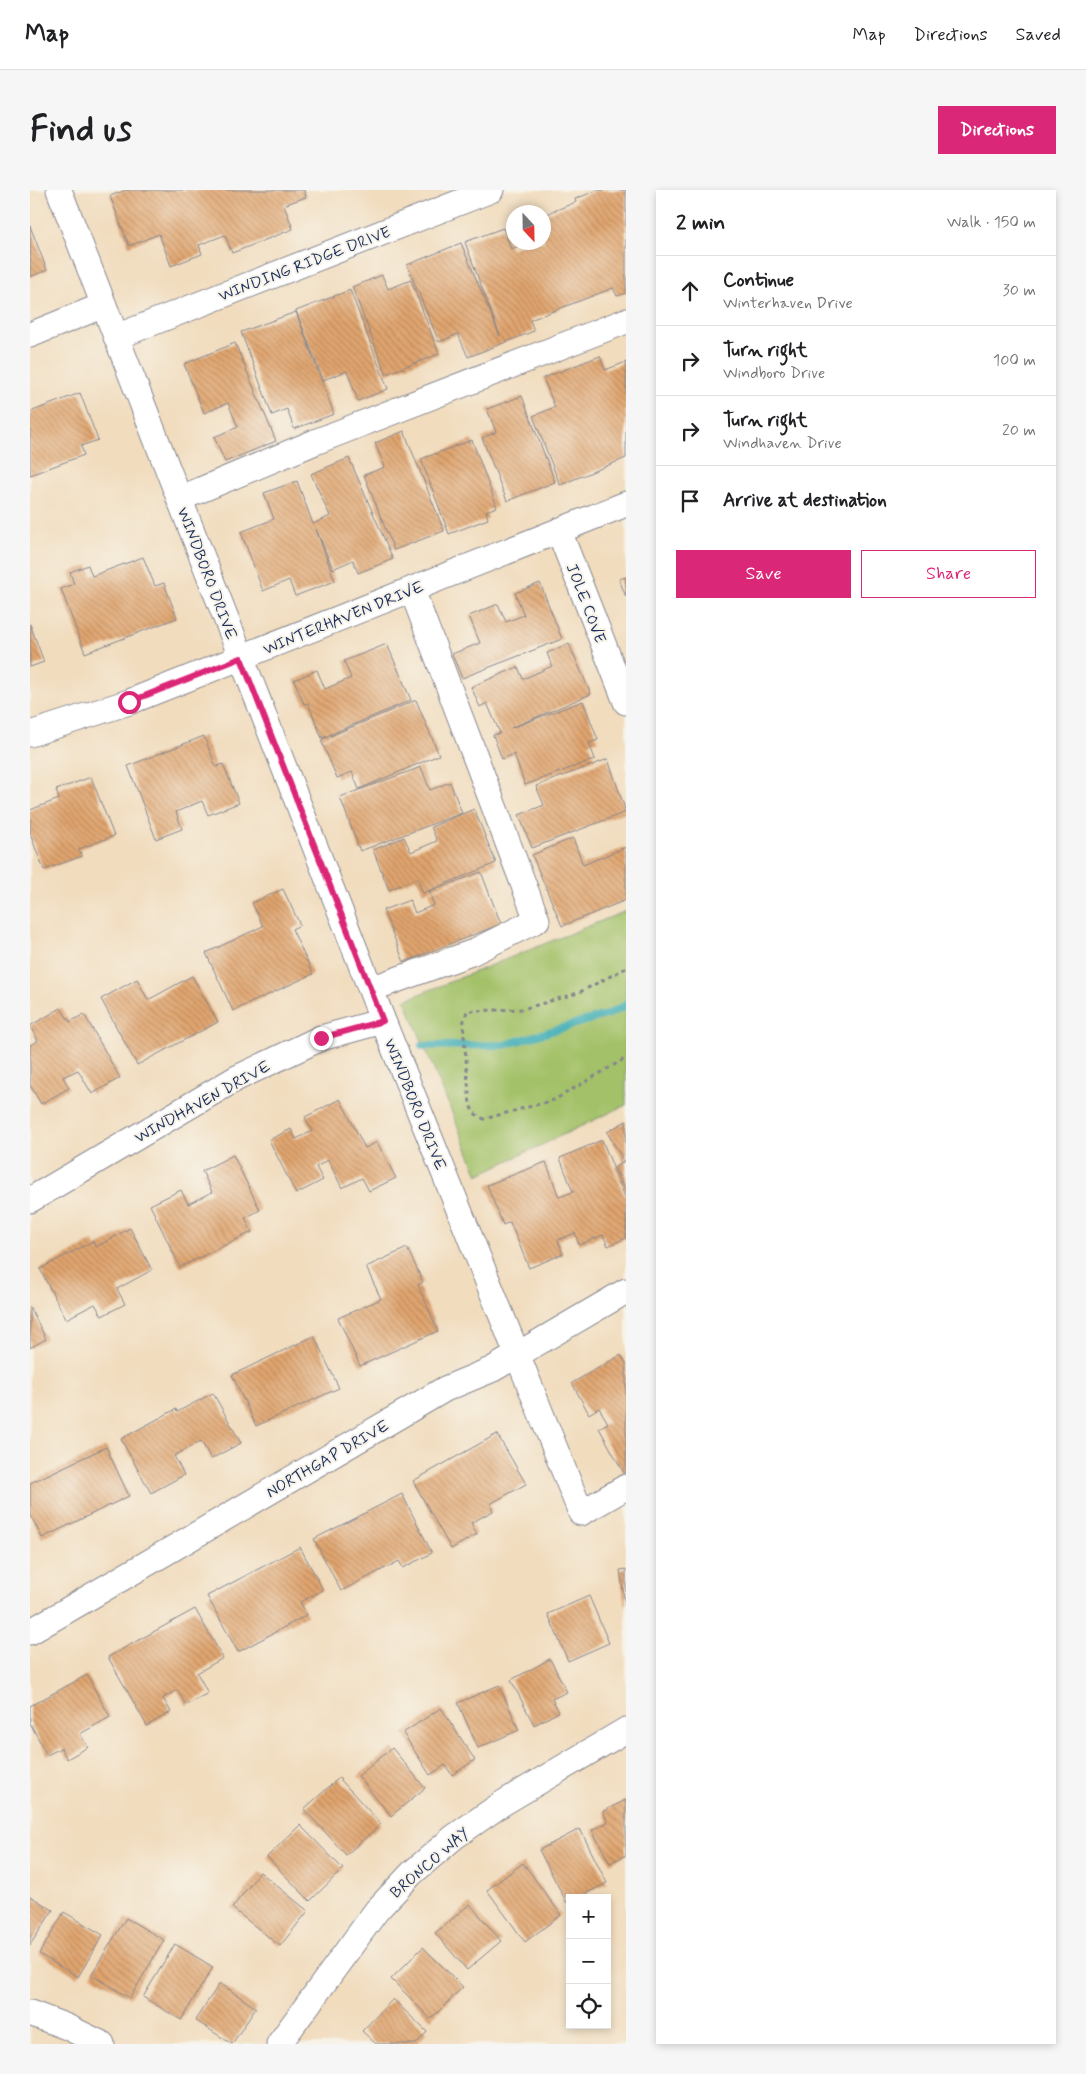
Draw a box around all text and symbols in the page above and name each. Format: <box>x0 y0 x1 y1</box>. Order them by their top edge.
text: Map <box>25 19 69 50</box>
text: Map <box>853 23 886 47</box>
text: Directions <box>914 23 988 47</box>
text: Saved <box>1016 23 1061 47</box>
button: Directions <box>938 106 1056 154</box>
text: Find us <box>30 107 132 153</box>
north arrow <box>506 205 551 250</box>
text: 2 min <box>676 209 725 237</box>
text: Walk · 150 m <box>947 212 1036 233</box>
street label: WINDING RIDGE DRIVE <box>216 222 394 307</box>
text: Continue <box>723 268 794 293</box>
icon: ahead <box>676 277 704 305</box>
text: 30 m <box>1003 280 1036 301</box>
text: Winterhaven Drive <box>723 293 853 314</box>
text: Turn right <box>723 338 807 363</box>
icon: right <box>676 347 704 375</box>
text: 100 m <box>993 350 1036 371</box>
text: Windboro Drive <box>723 363 825 384</box>
text: Turn right <box>723 408 807 433</box>
icon: right <box>676 417 704 445</box>
text: 20 m <box>1002 420 1036 441</box>
text: Windhaven Drive <box>723 433 842 454</box>
icon: arrive <box>676 487 704 515</box>
text: Arrive at destination <box>723 488 887 513</box>
street label: WINDBORO DRIVE <box>172 504 242 643</box>
button: Save <box>676 550 851 598</box>
button: Share <box>861 550 1036 598</box>
street label: JOLE COVE <box>561 561 610 646</box>
street label: WINTERHAVEN DRIVE <box>260 576 427 660</box>
route start <box>118 691 141 714</box>
route end <box>310 1027 333 1050</box>
street label: WINDBORO DRIVE <box>379 1036 451 1174</box>
street label: WINDHAVEN DRIVE <box>131 1056 274 1148</box>
street label: NORTHGAP DRIVE <box>262 1415 393 1503</box>
street label: BRONCO WAY <box>386 1823 474 1903</box>
map controls <box>566 1894 611 2029</box>
button: + <box>566 1894 611 1939</box>
button: − <box>566 1939 611 1984</box>
button: locate <box>566 1984 611 2029</box>

